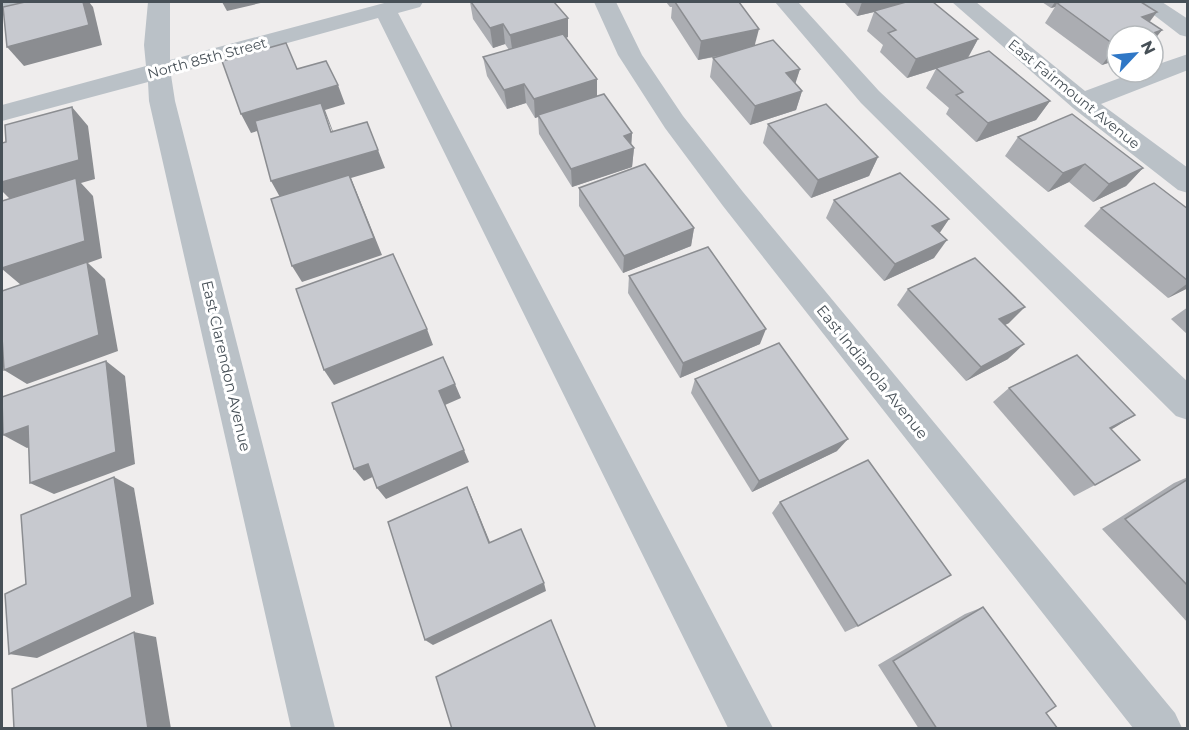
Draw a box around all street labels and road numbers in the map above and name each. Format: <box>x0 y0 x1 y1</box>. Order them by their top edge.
street label: North 85th Street <box>145 33 269 83</box>
street label: East Fairmount Avenue <box>1004 35 1144 153</box>
street label: East Clarendon Avenue <box>198 279 255 453</box>
street label: East Indianola Avenue <box>813 301 932 442</box>

